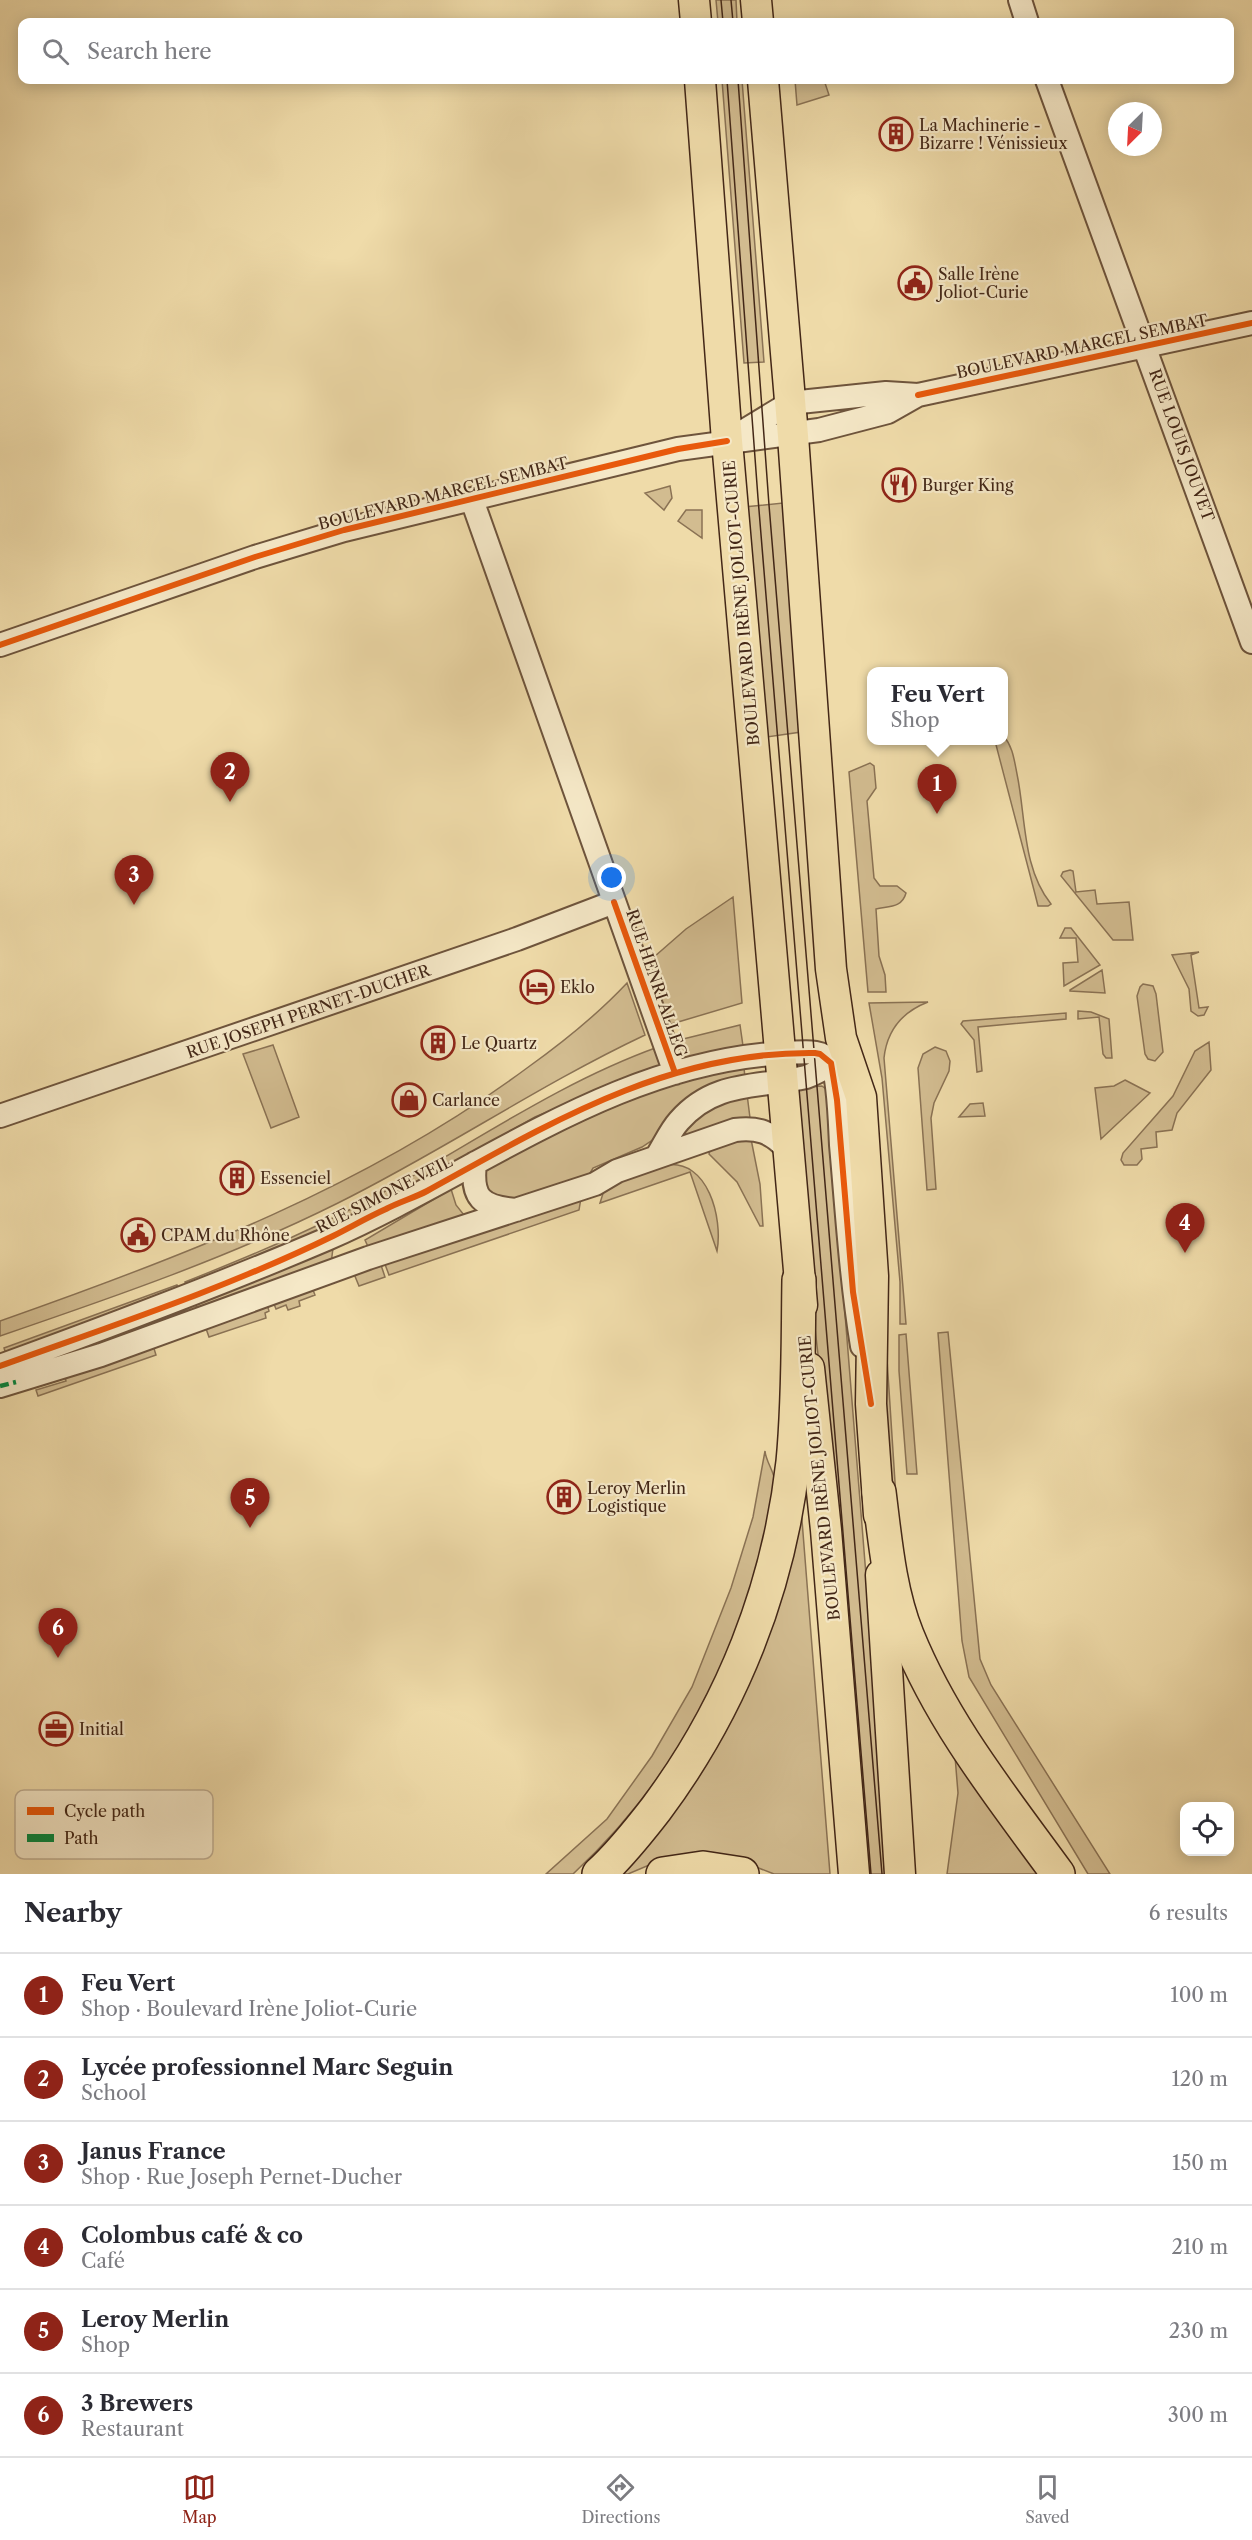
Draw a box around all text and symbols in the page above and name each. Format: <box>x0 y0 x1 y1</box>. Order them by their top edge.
search box <box>18 18 1234 84</box>
icon: search <box>39 35 72 68</box>
text: Search here <box>87 38 212 65</box>
north arrow <box>1108 102 1162 156</box>
place label: La Machinerie - Bizarre ! Vénissieux <box>919 115 1068 153</box>
building icon: La Machinerie - Bizarre ! Vénissieux <box>878 116 914 152</box>
place label: Salle Irène Joliot-Curie <box>935 264 1028 302</box>
public building icon: Salle Irène Joliot-Curie <box>897 265 933 301</box>
street label: BOULEVARD MARCEL SEMBAT <box>954 310 1210 382</box>
street label: RUE LOUIS JOUVET <box>1145 366 1219 524</box>
street label: BOULEVARD MARCEL SEMBAT <box>316 452 570 534</box>
street label: BOULEVARD IRÈNE JOLIOT-CURIE <box>719 459 763 747</box>
restaurant icon: Burger King <box>881 467 917 503</box>
place label: Burger King <box>922 475 1014 495</box>
popup <box>867 667 1008 745</box>
text: Feu Vert <box>890 681 985 708</box>
text: Shop <box>890 708 940 732</box>
pin: 2 <box>210 752 250 802</box>
pin: 1 <box>918 764 956 814</box>
pin: 3 <box>114 856 154 905</box>
your location <box>597 863 626 892</box>
street label: RUE HENRI ALLEG <box>622 906 692 1060</box>
street label: RUE JOSEPH PERNET-DUCHER <box>184 959 434 1062</box>
hotel icon: Eklo <box>519 969 555 1005</box>
place label: Eklo <box>560 977 595 997</box>
building icon: Le Quartz <box>420 1025 456 1061</box>
place label: Le Quartz <box>461 1033 537 1053</box>
shop icon: Carlance <box>391 1082 427 1118</box>
place label: Carlance <box>432 1090 500 1110</box>
street label: RUE SIMONE VEIL <box>312 1151 456 1237</box>
building icon: Essenciel <box>219 1160 255 1196</box>
place label: Essenciel <box>260 1168 331 1188</box>
pin: 4 <box>1166 1204 1204 1253</box>
public building icon: CPAM du Rhône <box>120 1217 156 1253</box>
place label: CPAM du Rhône <box>161 1225 290 1245</box>
street label: BOULEVARD IRÈNE JOLIOT-CURIE <box>794 1334 844 1622</box>
pin: 5 <box>230 1478 270 1528</box>
place label: Leroy Merlin Logistique <box>587 1478 686 1516</box>
building icon: Leroy Merlin Logistique <box>546 1479 582 1515</box>
pin: 6 <box>38 1608 78 1658</box>
office icon: Initial <box>38 1711 74 1747</box>
place label: Initial <box>79 1719 124 1739</box>
legend <box>15 1790 213 1859</box>
text: Cycle path <box>64 1801 145 1821</box>
map controls <box>1180 1802 1234 1856</box>
button: locate <box>1180 1802 1234 1856</box>
text: Path <box>64 1828 98 1848</box>
text: Nearby <box>24 1897 122 1929</box>
text: 6 results <box>1149 1901 1228 1925</box>
text: Feu Vert <box>81 1970 175 1997</box>
text: 1 <box>39 1983 48 2007</box>
text: 100 m <box>1170 1983 1228 2007</box>
text: Shop · Boulevard Irène Joliot-Curie <box>81 1997 417 2021</box>
text: Lycée professionnel Marc Seguin <box>81 2054 453 2081</box>
text: 2 <box>38 2067 49 2091</box>
text: 120 m <box>1171 2067 1228 2091</box>
text: School <box>81 2081 146 2105</box>
text: Janus France <box>81 2138 226 2165</box>
text: 3 <box>38 2151 49 2175</box>
text: 150 m <box>1172 2151 1228 2175</box>
text: Shop · Rue Joseph Pernet-Ducher <box>81 2165 402 2189</box>
text: Colombus café & co <box>81 2222 303 2249</box>
text: 4 <box>38 2235 49 2259</box>
text: 210 m <box>1171 2235 1228 2259</box>
text: Café <box>81 2249 125 2273</box>
text: Leroy Merlin <box>81 2306 229 2333</box>
text: 5 <box>38 2319 49 2343</box>
text: 230 m <box>1169 2319 1228 2343</box>
text: Shop <box>81 2333 130 2357</box>
text: 3 Brewers <box>81 2390 193 2417</box>
text: 6 <box>38 2403 49 2427</box>
text: 300 m <box>1168 2403 1228 2427</box>
text: Restaurant <box>81 2417 184 2441</box>
tab: Map <box>182 2471 217 2527</box>
tab: Directions <box>581 2471 660 2527</box>
tab: Saved <box>1025 2471 1070 2527</box>

